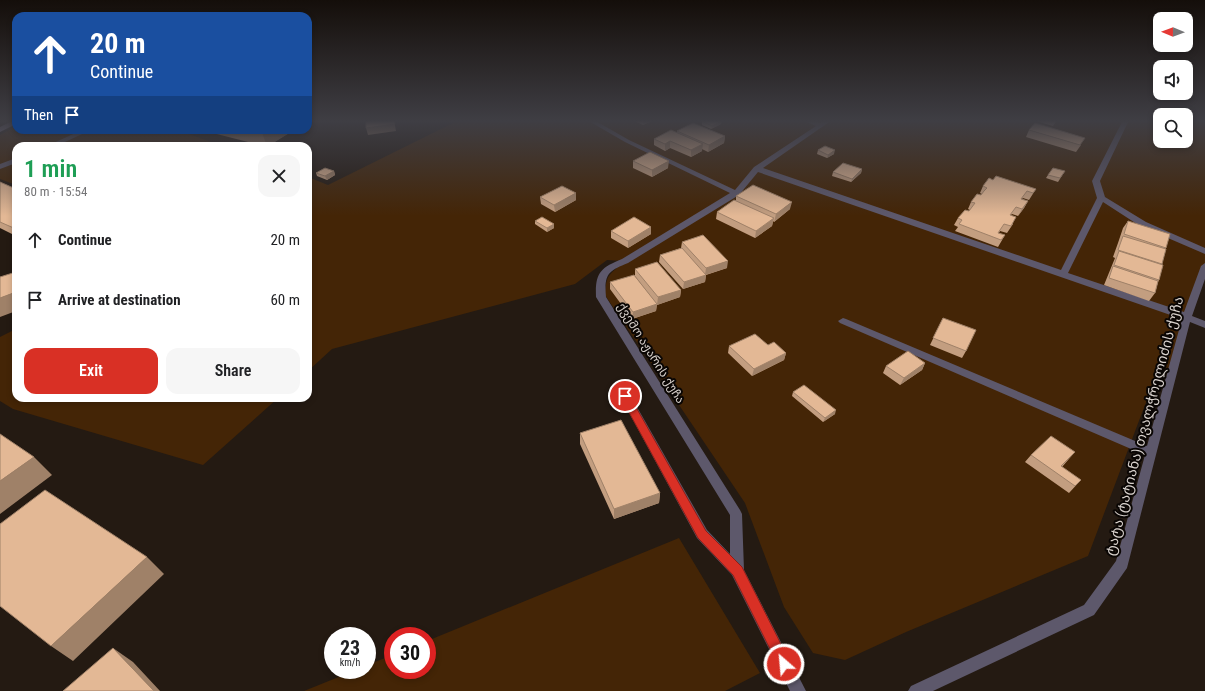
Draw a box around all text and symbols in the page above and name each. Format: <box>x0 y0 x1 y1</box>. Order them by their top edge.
north arrow <box>1153 12 1193 52</box>
map controls <box>1153 12 1193 148</box>
text: 20 m <box>90 27 146 60</box>
icon: ahead <box>24 28 76 80</box>
button: sound <box>1153 60 1193 100</box>
text: Continue <box>90 61 153 82</box>
icon: arrive <box>61 104 83 126</box>
text: Then <box>24 106 53 124</box>
button: search <box>1153 108 1193 148</box>
text: 1 min <box>24 155 77 183</box>
button: close <box>258 155 300 197</box>
text: 80 m · 15:54 <box>24 184 87 199</box>
icon: ahead <box>24 229 46 251</box>
text: Continue <box>58 231 112 249</box>
text: 20 m <box>270 231 300 249</box>
icon: arrive <box>24 289 46 311</box>
text: Arrive at destination <box>58 291 181 309</box>
text: 60 m <box>270 291 300 309</box>
street label: ტატა (ტატიანა) თვალჭრელიძის ქუჩა <box>1102 295 1187 558</box>
street label: ქვემო აჟარის ქუჩა <box>614 300 688 406</box>
button: Exit <box>24 348 158 394</box>
button: Share <box>166 348 300 394</box>
pin <box>608 379 642 413</box>
icon: arrive <box>614 385 636 407</box>
speed limit sign: 30 <box>384 627 436 679</box>
text: 23 <box>340 636 360 660</box>
position arrow <box>763 643 805 685</box>
text: km/h <box>340 657 360 668</box>

